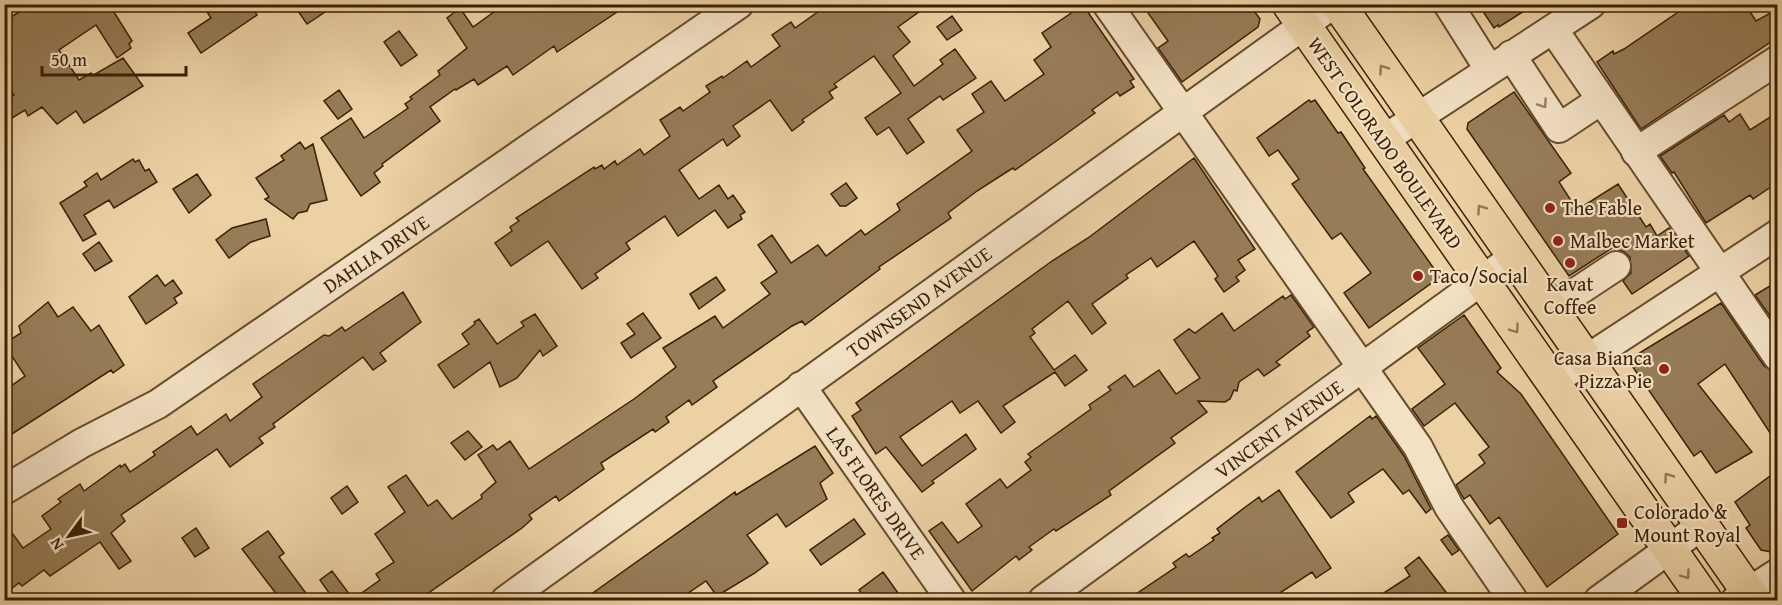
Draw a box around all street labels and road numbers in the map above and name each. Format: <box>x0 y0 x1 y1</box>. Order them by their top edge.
street label: WEST COLORADO BOULEVARD <box>1301 31 1470 255</box>
street label: DAHLIA DRIVE <box>317 207 435 300</box>
street label: TOWNSEND AVENUE <box>840 239 997 364</box>
street label: VINCENT AVENUE <box>1209 372 1349 485</box>
street label: LAS FLORES DRIVE <box>820 420 933 565</box>

